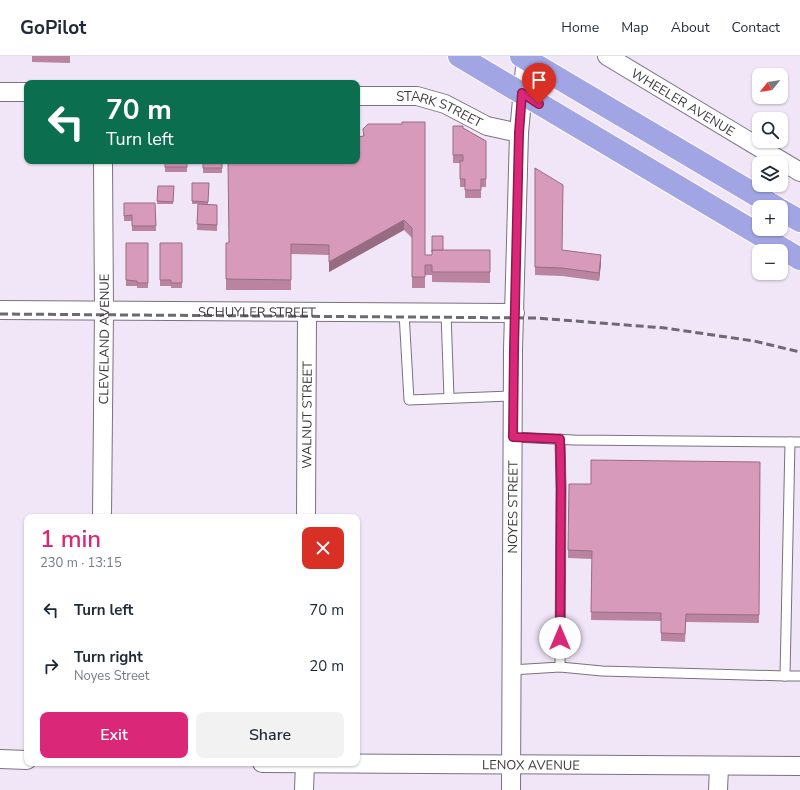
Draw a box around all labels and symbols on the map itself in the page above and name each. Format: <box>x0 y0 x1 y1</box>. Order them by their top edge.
pin <box>522 63 556 104</box>
street label: WHEELER AVENUE <box>627 65 738 141</box>
north arrow <box>752 68 788 104</box>
street label: STARK STREET <box>396 88 486 132</box>
street label: CLEVELAND AVENUE <box>95 274 114 405</box>
street label: SCHUYLER STREET <box>198 303 316 322</box>
street label: WALNUT STREET <box>298 361 317 469</box>
street label: NOYES STREET <box>504 460 522 554</box>
position arrow <box>539 617 581 659</box>
street label: LENOX AVENUE <box>482 756 580 775</box>

